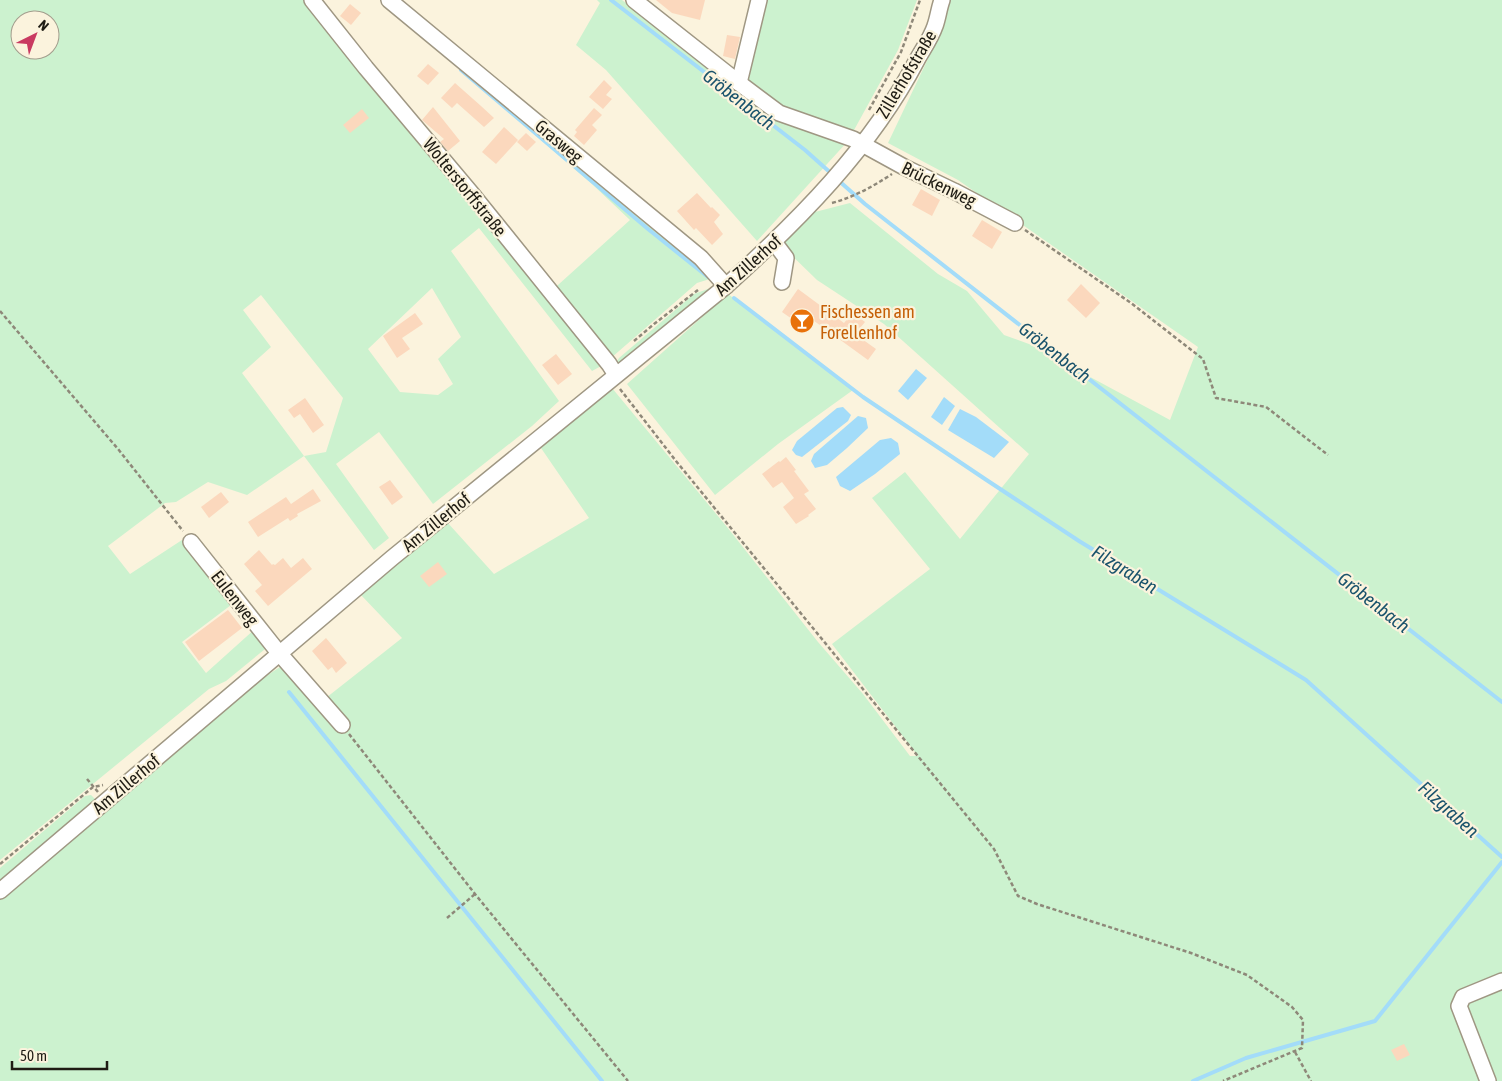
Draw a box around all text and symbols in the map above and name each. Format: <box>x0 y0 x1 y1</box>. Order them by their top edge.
north arrow <box>10 10 60 60</box>
text: N <box>35 17 52 34</box>
street label: Zillerhofstraße <box>872 26 940 122</box>
water label: Gröbenbach <box>699 64 779 134</box>
street label: Grasweg <box>531 115 587 167</box>
street label: Wolterstorffstraße <box>419 134 511 240</box>
street label: Brückenweg <box>898 157 980 211</box>
street label: Am Zillerhof <box>711 230 785 300</box>
place label: Fischessen am Forellenhof <box>820 301 915 343</box>
bar icon: Fischessen am Forellenhof <box>789 308 815 334</box>
water label: Gröbenbach <box>1015 317 1095 387</box>
street label: Am Zillerhof <box>398 488 474 556</box>
water label: Filzgraben <box>1088 540 1162 598</box>
street label: Eulenweg <box>207 566 263 630</box>
water label: Gröbenbach <box>1334 567 1414 637</box>
street label: Am Zillerhof <box>88 750 164 818</box>
water label: Filzgraben <box>1414 776 1484 842</box>
scale bar <box>12 1038 108 1070</box>
text: 50 m <box>20 1047 47 1064</box>

